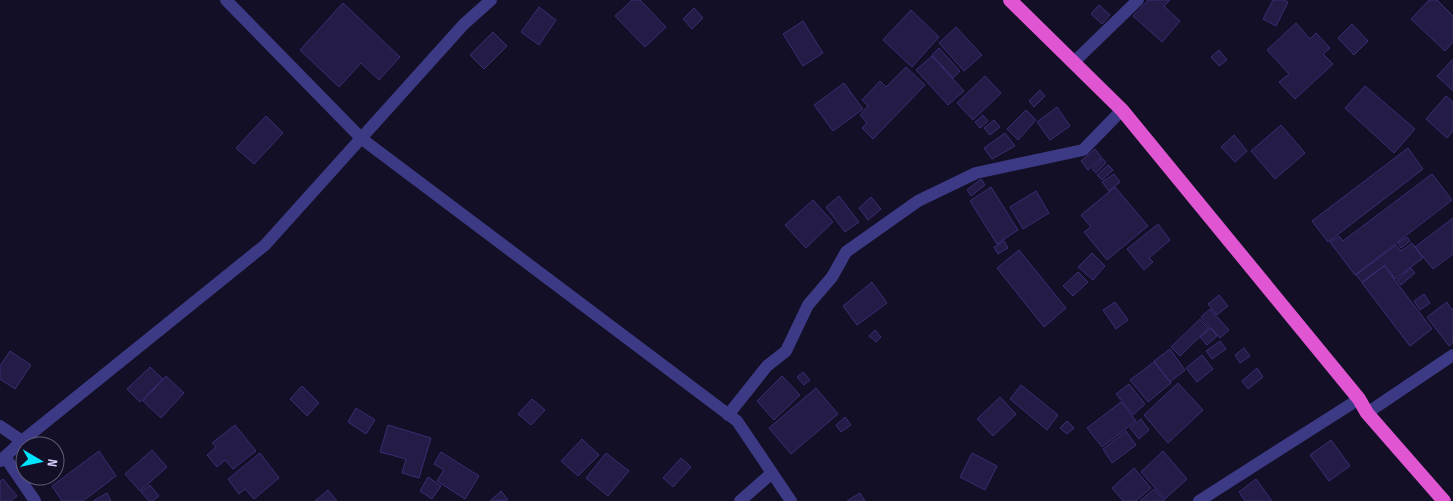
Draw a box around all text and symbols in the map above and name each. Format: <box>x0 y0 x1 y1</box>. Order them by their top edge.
north arrow <box>15 436 65 486</box>
text: N <box>43 458 61 468</box>

